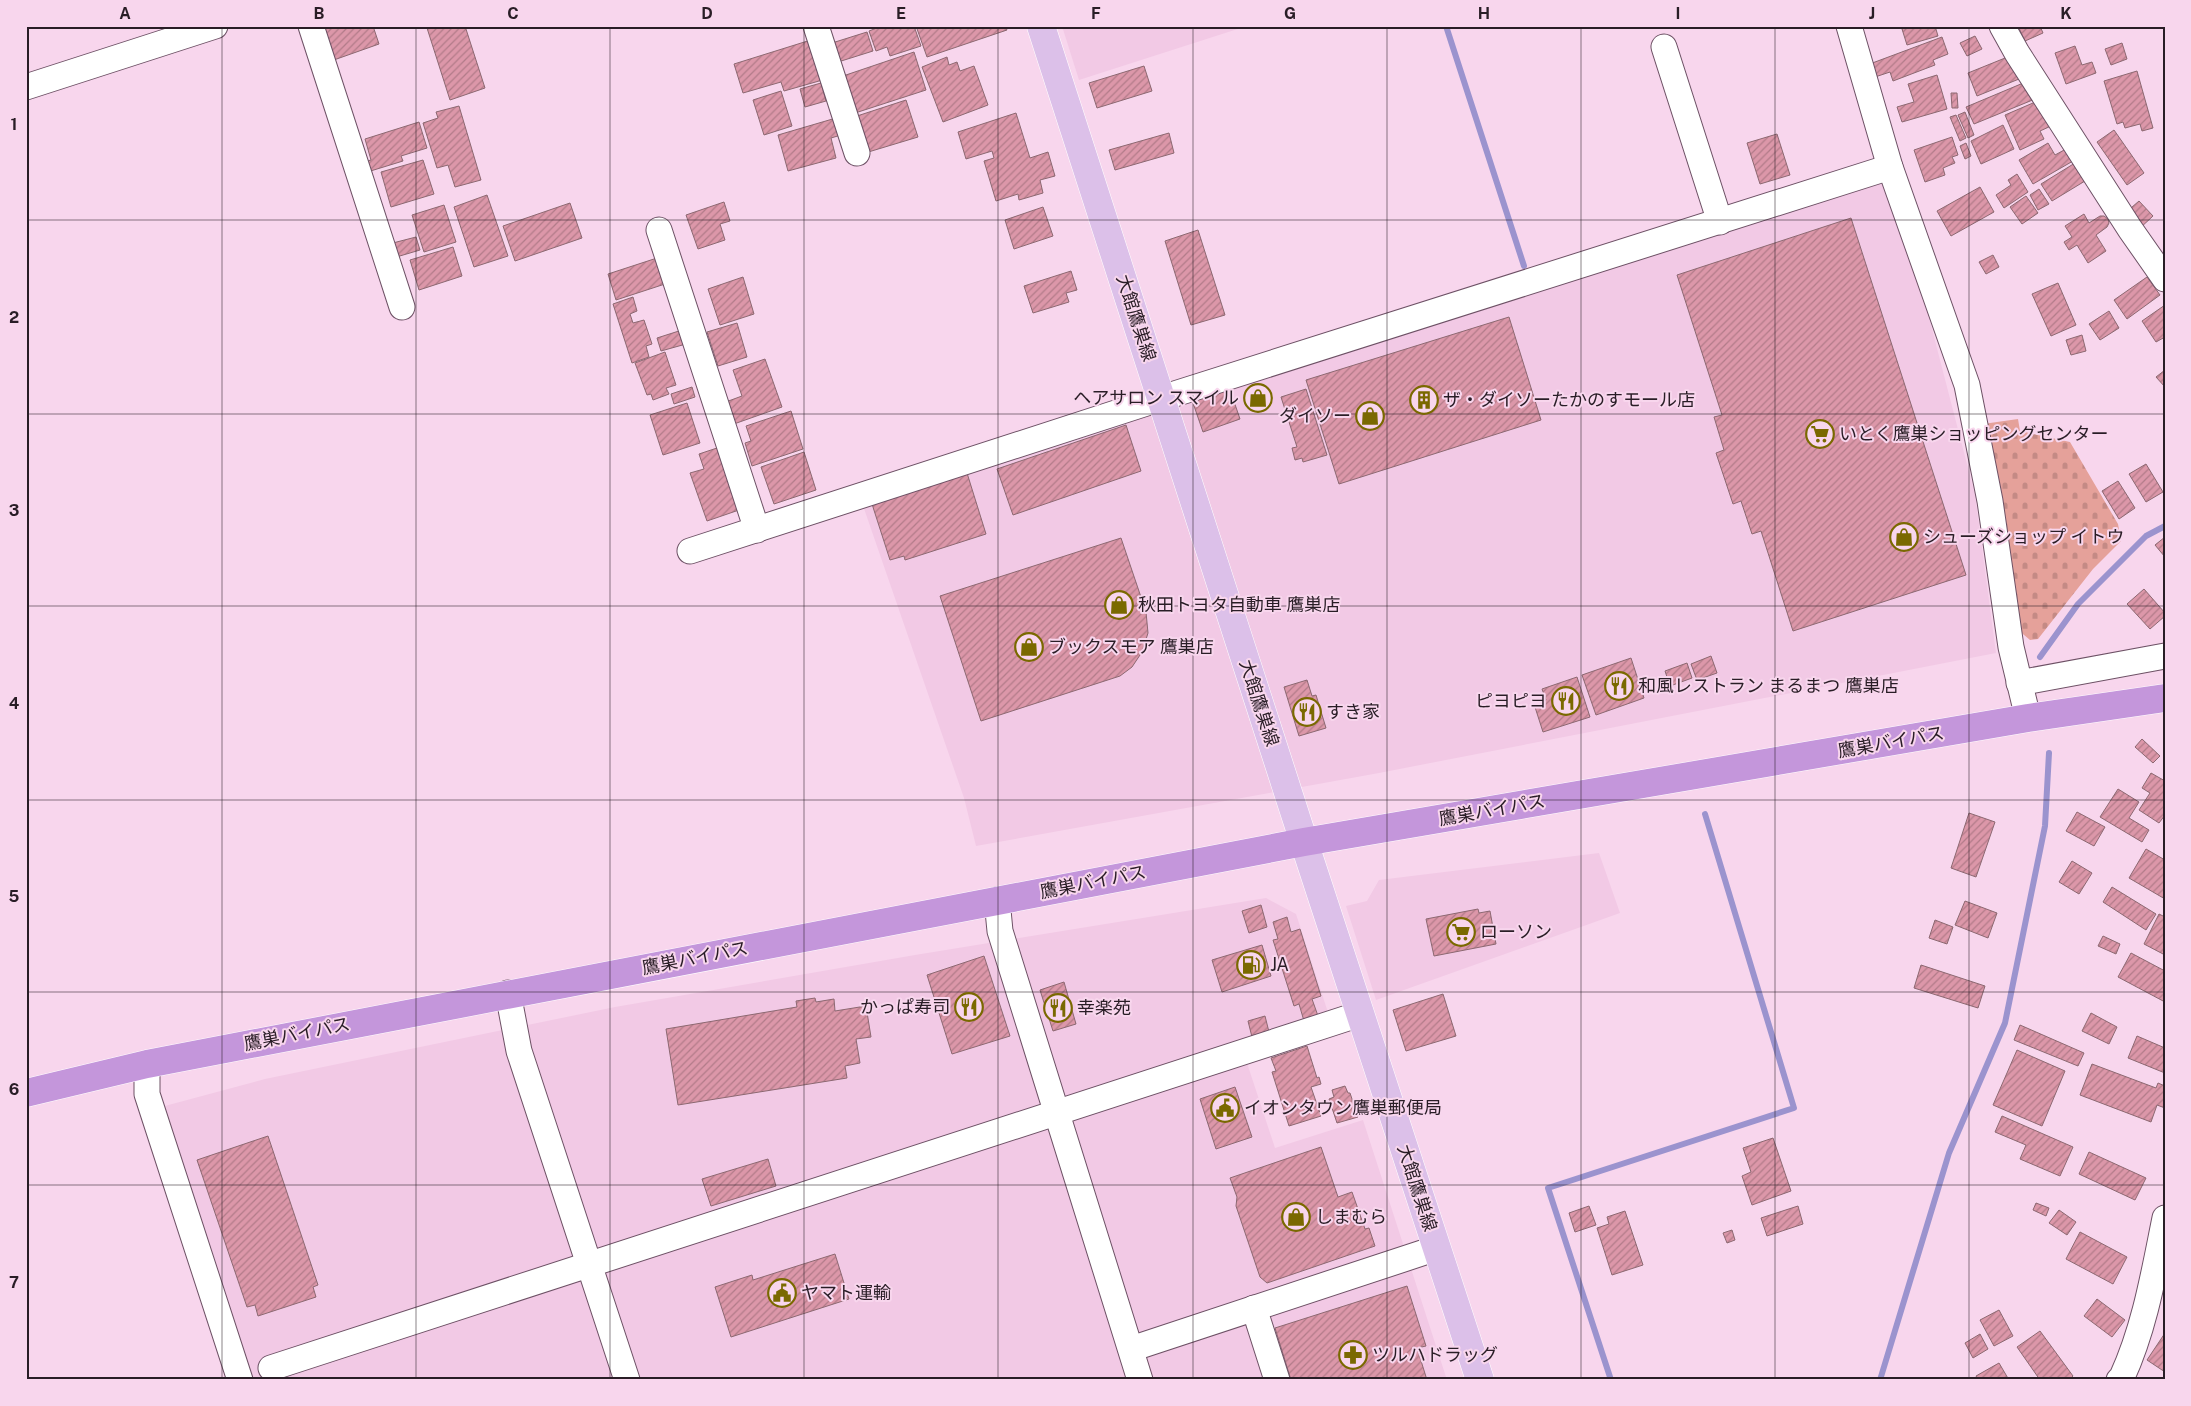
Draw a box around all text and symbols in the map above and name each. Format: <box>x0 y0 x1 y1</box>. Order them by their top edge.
text: A <box>119 4 131 23</box>
text: B <box>314 4 325 23</box>
text: C <box>507 4 519 23</box>
text: D <box>701 4 713 23</box>
text: E <box>896 4 906 23</box>
text: F <box>1091 4 1101 23</box>
text: G <box>1284 4 1296 23</box>
text: H <box>1478 4 1490 23</box>
text: I <box>1676 4 1680 23</box>
text: J <box>1869 4 1875 23</box>
text: K <box>2060 4 2072 23</box>
text: 1 <box>11 115 17 134</box>
street label: 大館鷹巣線 <box>1113 272 1160 364</box>
text: 2 <box>9 308 19 327</box>
shop icon: ヘアサロン スマイル <box>1243 383 1273 413</box>
building icon: ザ・ダイソーたかのすモール店 <box>1409 385 1439 415</box>
place label: ヘアサロン スマイル <box>1073 387 1239 408</box>
place label: ザ・ダイソーたかのすモール店 <box>1443 389 1695 410</box>
shop icon: ダイソー <box>1355 401 1385 431</box>
place label: ダイソー <box>1279 405 1351 426</box>
supermarket icon: いとく鷹巣ショッピングセンター <box>1805 419 1835 449</box>
place label: いとく鷹巣ショッピングセンター <box>1839 423 2108 444</box>
text: 3 <box>9 501 19 520</box>
shop icon: シューズショップ イトウ <box>1889 522 1919 552</box>
place label: シューズショップ イトウ <box>1923 526 2124 547</box>
shop icon: 秋田トヨタ自動車 鷹巣店 <box>1104 590 1134 620</box>
place label: 秋田トヨタ自動車 鷹巣店 <box>1138 594 1340 615</box>
shop icon: ブックスモア 鷹巣店 <box>1014 632 1044 662</box>
place label: ブックスモア 鷹巣店 <box>1048 636 1214 657</box>
street label: 大館鷹巣線 <box>1236 657 1283 749</box>
restaurant icon: 和風レストラン まるまつ 鷹巣店 <box>1604 671 1634 701</box>
place label: 和風レストラン まるまつ 鷹巣店 <box>1638 675 1899 696</box>
restaurant icon: ピヨピヨ <box>1551 686 1581 716</box>
place label: ピヨピヨ <box>1475 690 1547 711</box>
text: 4 <box>9 694 20 713</box>
restaurant icon: すき家 <box>1292 697 1322 727</box>
place label: すき家 <box>1326 701 1380 722</box>
street label: 鷹巣バイパス <box>1836 722 1946 761</box>
street label: 鷹巣バイパス <box>1437 790 1547 829</box>
street label: 鷹巣バイパス <box>1038 861 1148 902</box>
text: 5 <box>9 887 20 906</box>
supermarket icon: ローソン <box>1446 917 1476 947</box>
place label: ローソン <box>1480 921 1552 942</box>
street label: 鷹巣バイパス <box>640 937 750 978</box>
fuel station icon: JA <box>1236 950 1266 980</box>
place label: JA <box>1270 954 1289 975</box>
restaurant icon: かっぱ寿司 <box>954 992 984 1022</box>
restaurant icon: 幸楽苑 <box>1043 993 1073 1023</box>
place label: かっぱ寿司 <box>860 996 950 1017</box>
place label: 幸楽苑 <box>1077 997 1131 1018</box>
street label: 鷹巣バイパス <box>242 1013 352 1054</box>
text: 6 <box>9 1080 19 1099</box>
public building icon: イオンタウン鷹巣郵便局 <box>1210 1093 1240 1123</box>
place label: イオンタウン鷹巣郵便局 <box>1244 1097 1442 1118</box>
street label: 大館鷹巣線 <box>1394 1142 1441 1234</box>
shop icon: しまむら <box>1281 1202 1311 1232</box>
place label: しまむら <box>1315 1206 1387 1227</box>
text: 7 <box>9 1273 19 1292</box>
public building icon: ヤマト運輸 <box>767 1278 797 1308</box>
place label: ヤマト運輸 <box>801 1282 891 1303</box>
pharmacy icon: ツルハドラッグ <box>1338 1340 1368 1370</box>
place label: ツルハドラッグ <box>1372 1344 1498 1365</box>

